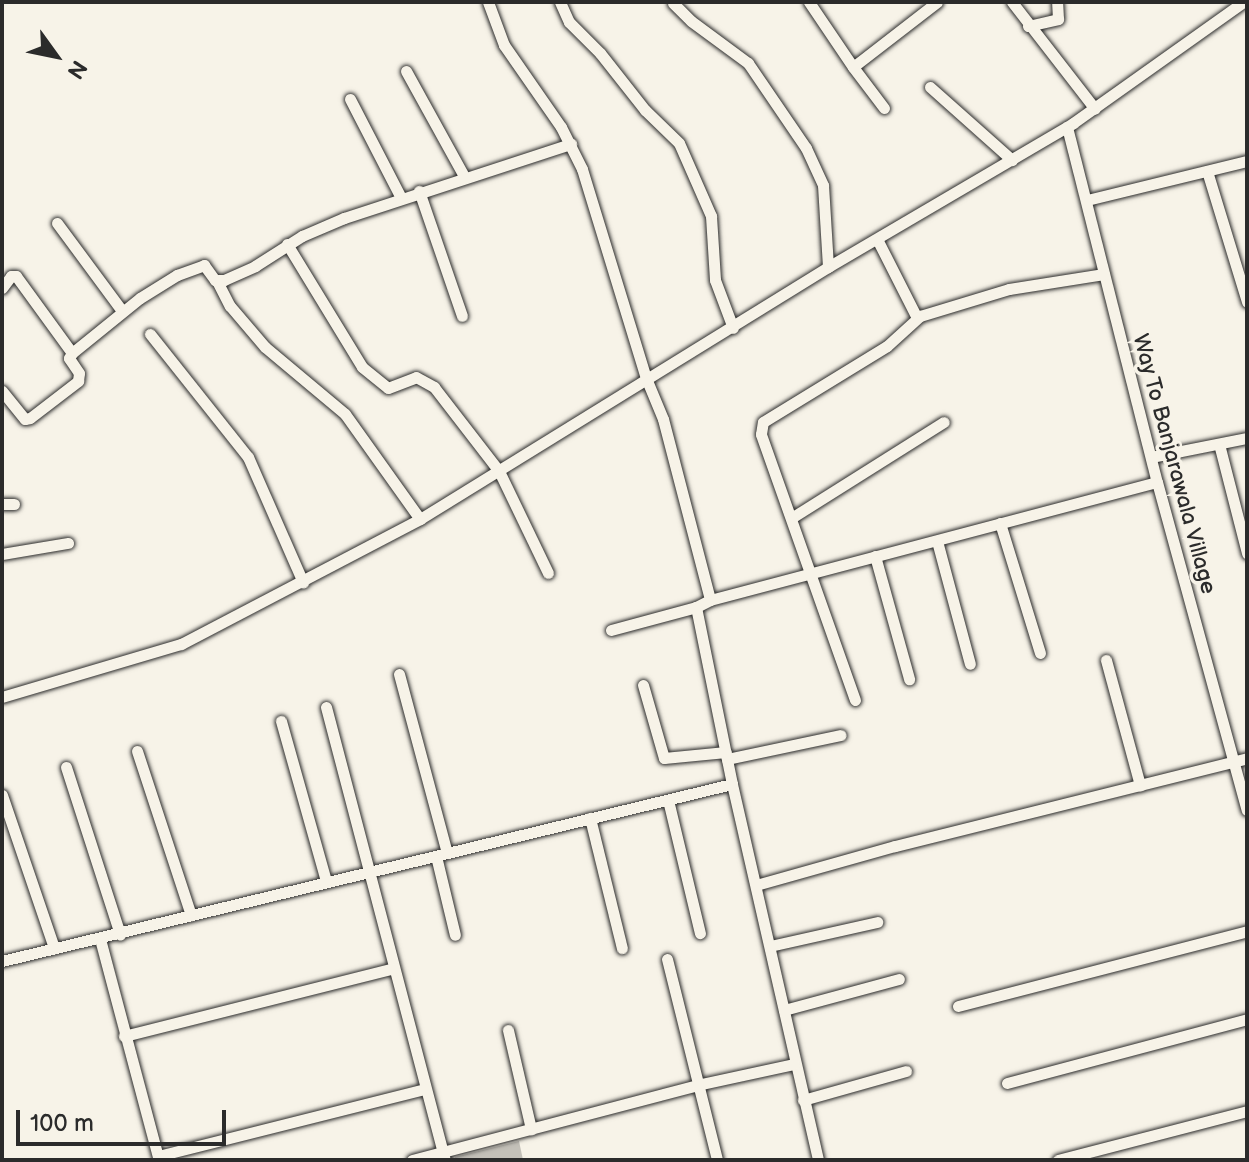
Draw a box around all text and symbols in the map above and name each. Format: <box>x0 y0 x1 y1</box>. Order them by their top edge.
north arrow <box>16 16 96 96</box>
text: N <box>61 55 92 84</box>
street label: Way To Banjarawala Village <box>1126 330 1222 598</box>
scale bar <box>20 1094 230 1144</box>
text: 100 m <box>30 1109 94 1138</box>

